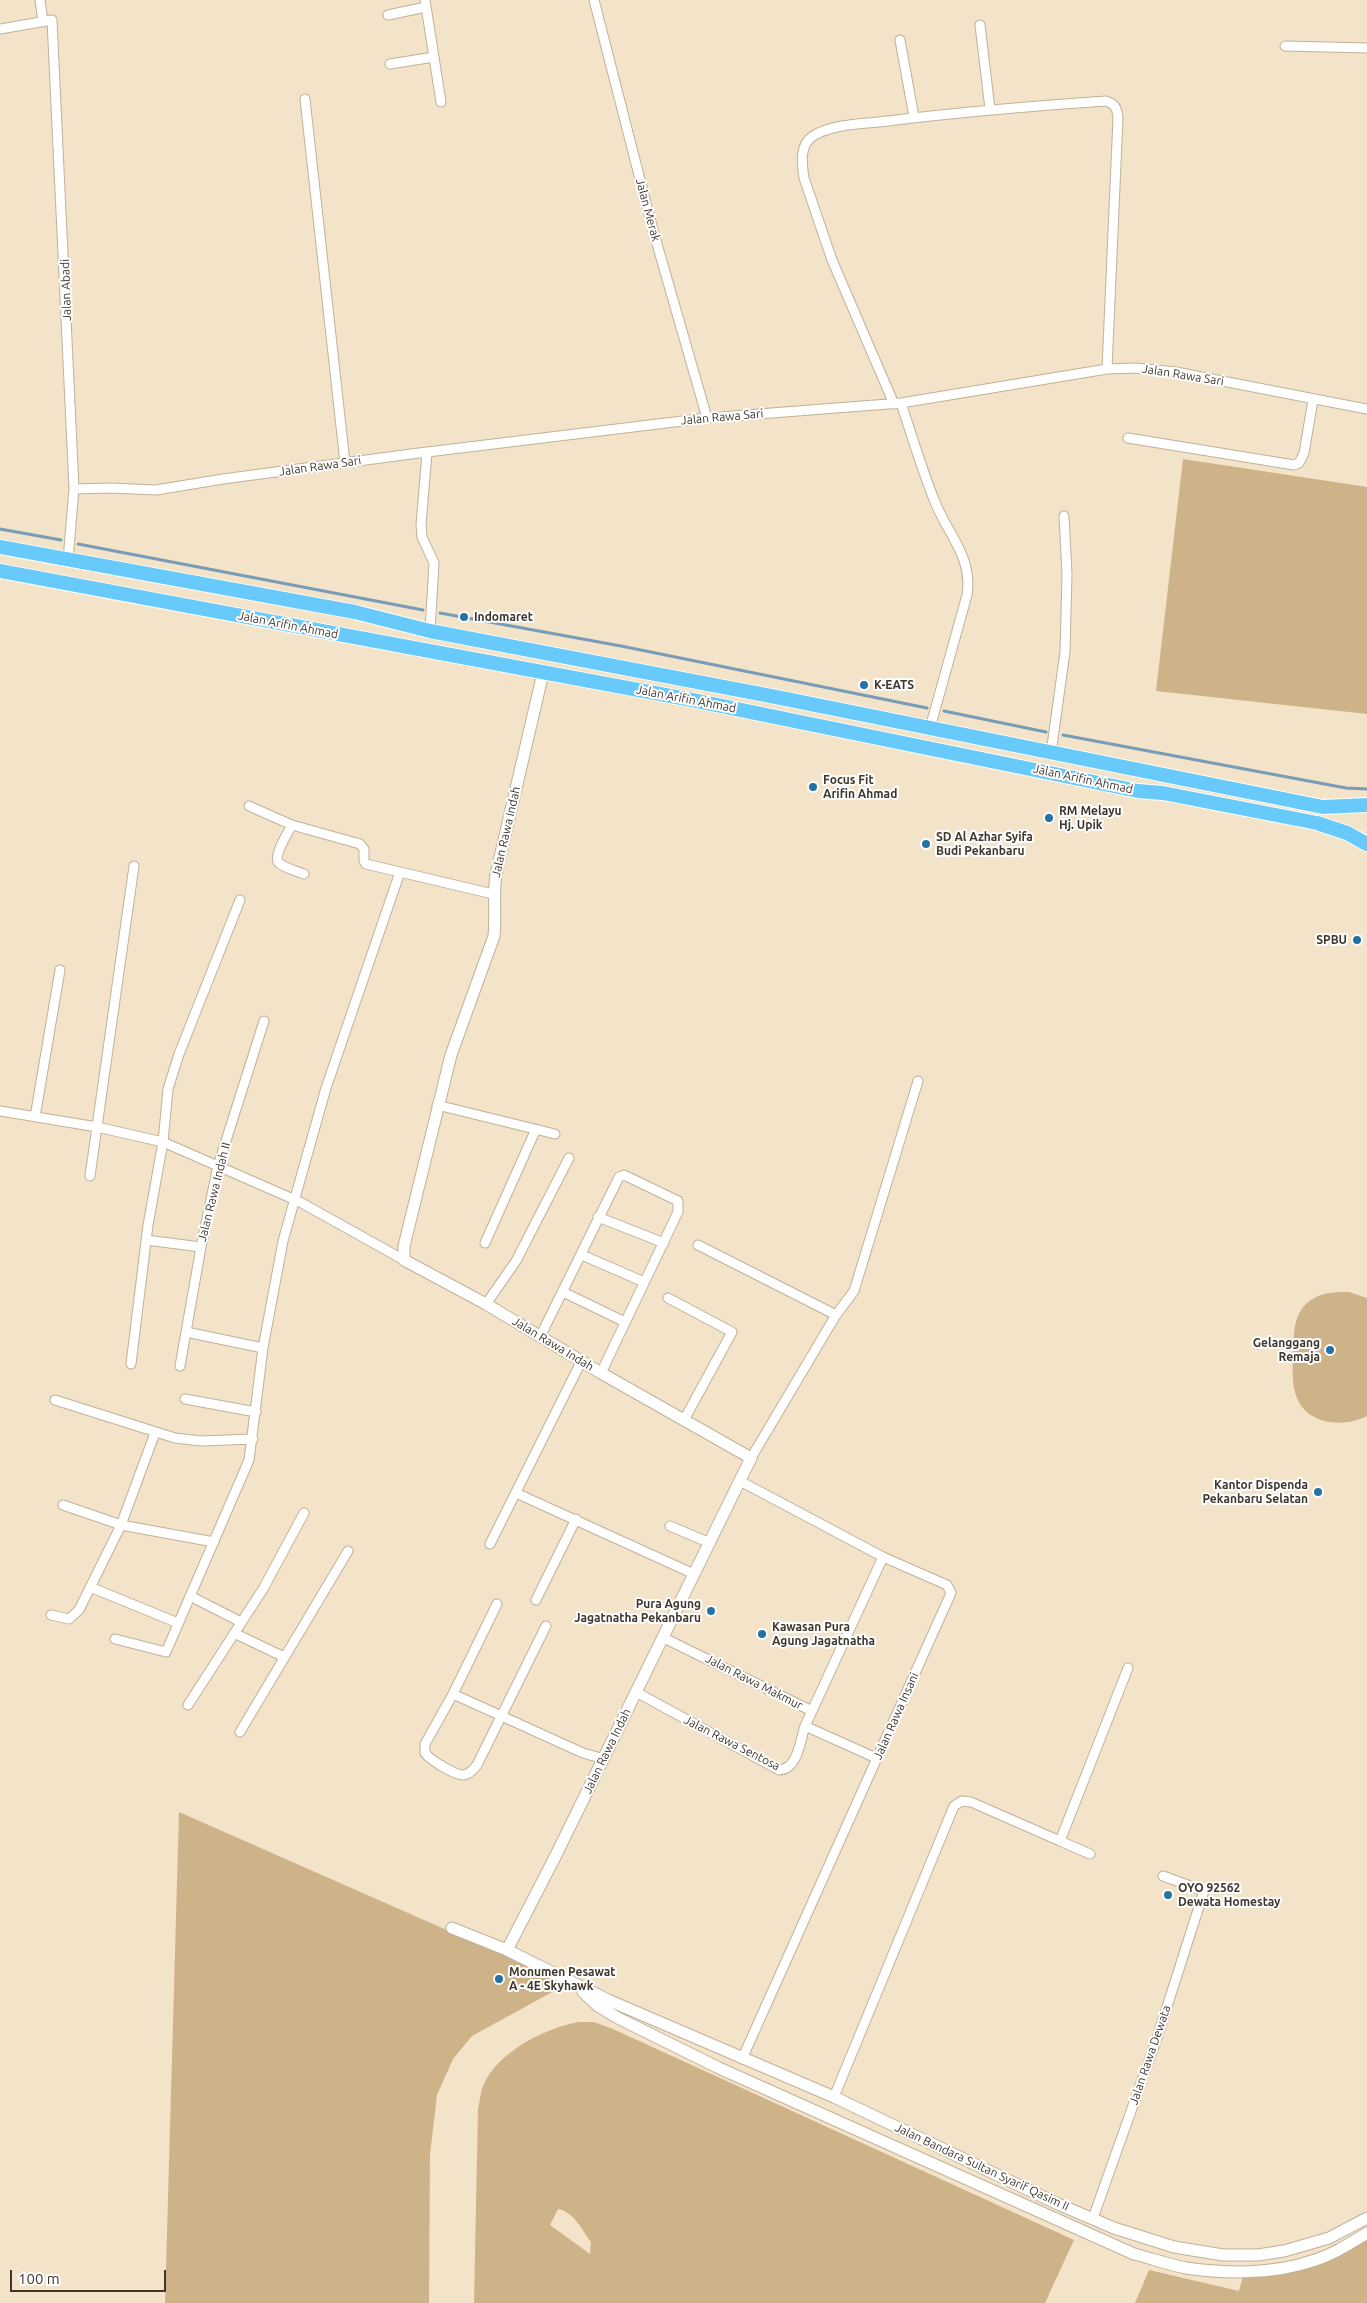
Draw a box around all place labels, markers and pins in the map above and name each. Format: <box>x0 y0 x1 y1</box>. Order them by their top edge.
place label: Indomaret <box>474 610 533 624</box>
marker: Indomaret <box>458 611 470 623</box>
place label: K-EATS <box>874 678 914 692</box>
marker: K-EATS <box>858 679 870 691</box>
place label: Focus Fit Arifin Ahmad <box>823 773 897 801</box>
marker: Focus Fit Arifin Ahmad <box>807 781 819 793</box>
place label: RM Melayu Hj. Upik <box>1059 804 1122 832</box>
marker: RM Melayu Hj. Upik <box>1043 812 1055 824</box>
place label: SD Al Azhar Syifa Budi Pekanbaru <box>936 830 1033 858</box>
marker: SD Al Azhar Syifa Budi Pekanbaru <box>920 838 932 850</box>
place label: SPBU <box>1316 933 1347 947</box>
marker: SPBU <box>1351 934 1363 946</box>
place label: Gelanggang Remaja <box>1253 1336 1320 1364</box>
marker: Gelanggang Remaja <box>1324 1344 1336 1356</box>
place label: Kantor Dispenda Pekanbaru Selatan <box>1202 1478 1308 1506</box>
marker: Kantor Dispenda Pekanbaru Selatan <box>1312 1486 1324 1498</box>
place label: Pura Agung Jagatnatha Pekanbaru <box>574 1597 701 1625</box>
marker: Pura Agung Jagatnatha Pekanbaru <box>705 1605 717 1617</box>
place label: Kawasan Pura Agung Jagatnatha <box>772 1620 875 1648</box>
marker: Kawasan Pura Agung Jagatnatha <box>756 1628 768 1640</box>
place label: OYO 92562 Dewata Homestay <box>1178 1881 1280 1909</box>
marker: OYO 92562 Dewata Homestay <box>1162 1889 1174 1901</box>
place label: Monumen Pesawat A - 4E Skyhawk <box>509 1965 615 1993</box>
marker: Monumen Pesawat A - 4E Skyhawk <box>493 1973 505 1985</box>

